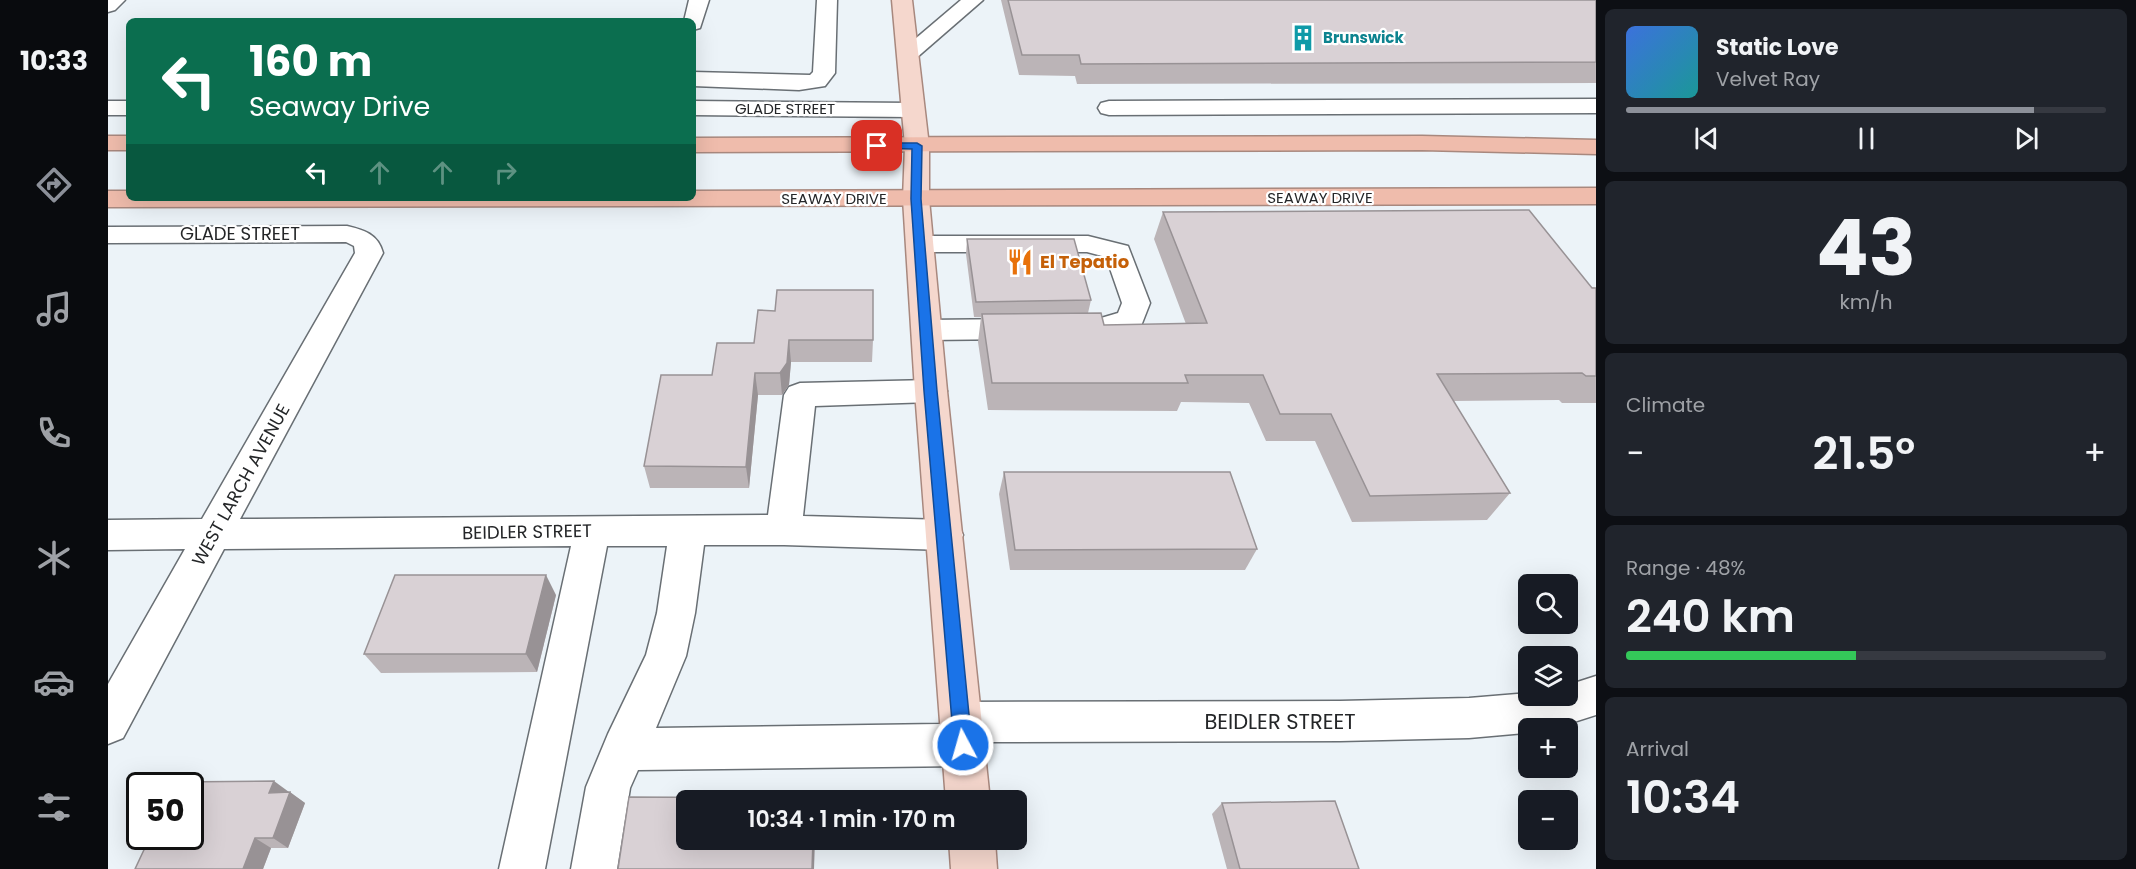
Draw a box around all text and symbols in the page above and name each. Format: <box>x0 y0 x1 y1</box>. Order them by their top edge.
building icon: Brunswick <box>1288 23 1318 53</box>
place label: Brunswick <box>1323 27 1404 48</box>
text: 160 m <box>249 32 372 91</box>
text: Static Love <box>1716 32 1839 63</box>
text: 10:33 <box>20 42 88 79</box>
icon: left <box>150 42 228 120</box>
text: Velvet Ray <box>1716 65 1820 93</box>
text: Seaway Drive <box>249 88 430 125</box>
street label: GLADE STREET <box>735 98 835 119</box>
pin <box>851 120 902 171</box>
icon: previous <box>1690 122 1723 155</box>
icon: pause <box>1850 122 1883 155</box>
icon: next <box>2010 122 2043 155</box>
icon: arrive <box>860 129 893 162</box>
icon: left <box>300 156 333 189</box>
icon: ahead <box>363 156 396 189</box>
icon: ahead <box>426 156 459 189</box>
icon: right <box>489 156 522 189</box>
icon: directions <box>33 164 75 206</box>
street label: SEAWAY DRIVE <box>1267 187 1373 208</box>
street label: SEAWAY DRIVE <box>781 188 887 209</box>
text: 43 <box>1816 193 1916 302</box>
street label: GLADE STREET <box>180 221 300 246</box>
restaurant icon: El Tepatio <box>1005 247 1035 277</box>
place label: El Tepatio <box>1040 249 1129 274</box>
icon: music <box>33 288 75 330</box>
text: km/h <box>1839 288 1893 316</box>
text: Climate <box>1626 391 1705 419</box>
street label: WEST LARCH AVENUE <box>186 399 295 570</box>
icon: phone <box>33 412 75 454</box>
text: 21.5° <box>1812 422 1915 485</box>
text: − <box>1626 430 1644 477</box>
text: + <box>2083 430 2106 477</box>
street label: BEIDLER STREET <box>462 518 592 545</box>
icon: climate <box>33 537 75 579</box>
text: Range · 48% <box>1626 554 1746 582</box>
map controls <box>1518 574 1578 850</box>
button: search <box>1518 574 1578 634</box>
text: 240 km <box>1626 585 1795 648</box>
button: layers <box>1518 646 1578 706</box>
icon: car <box>33 661 75 703</box>
street label: BEIDLER STREET <box>1204 707 1356 736</box>
position arrow <box>931 713 995 777</box>
button: + <box>1518 718 1578 778</box>
text: Arrival <box>1626 735 1689 763</box>
text: 10:34 <box>1626 766 1740 829</box>
speed limit sign: 50 <box>126 772 204 850</box>
icon: filters <box>33 786 75 828</box>
button: − <box>1518 790 1578 850</box>
text: 10:34 · 1 min · 170 m <box>748 804 955 835</box>

